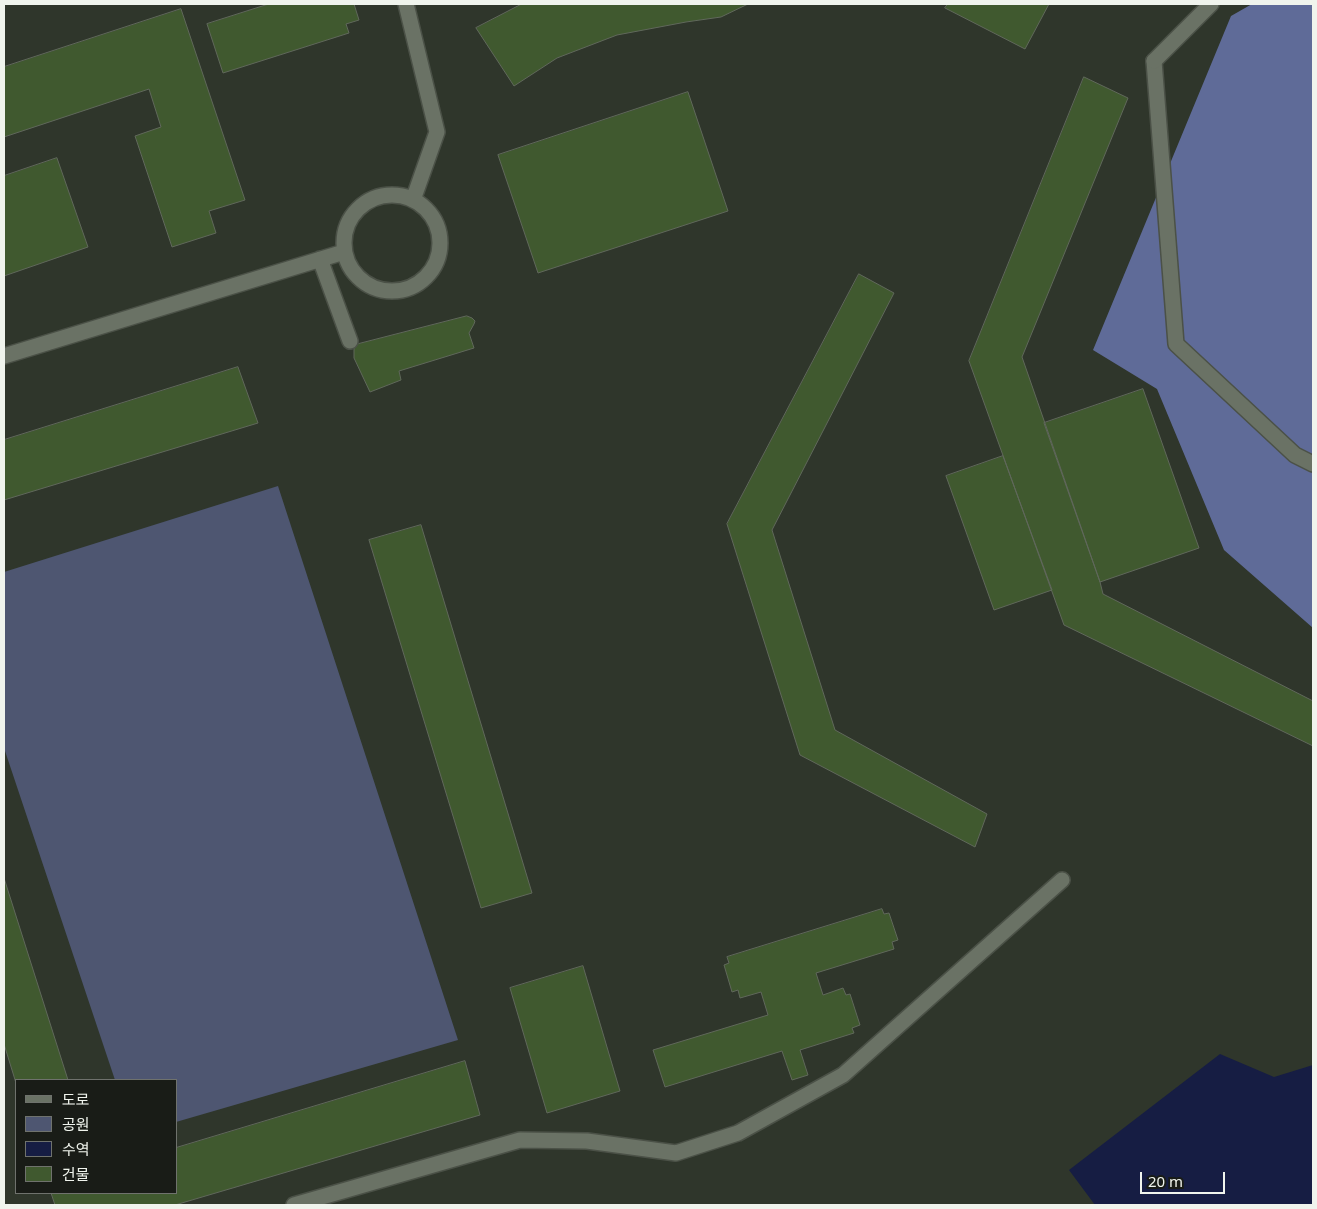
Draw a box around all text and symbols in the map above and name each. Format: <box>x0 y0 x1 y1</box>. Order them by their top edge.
legend <box>15 1079 178 1194</box>
text: 도로 <box>62 1089 90 1109</box>
text: 공원 <box>62 1114 90 1134</box>
text: 수역 <box>62 1139 90 1159</box>
scale bar <box>1142 1162 1227 1194</box>
text: 건물 <box>62 1164 90 1184</box>
text: 20 m <box>1148 1171 1183 1191</box>

